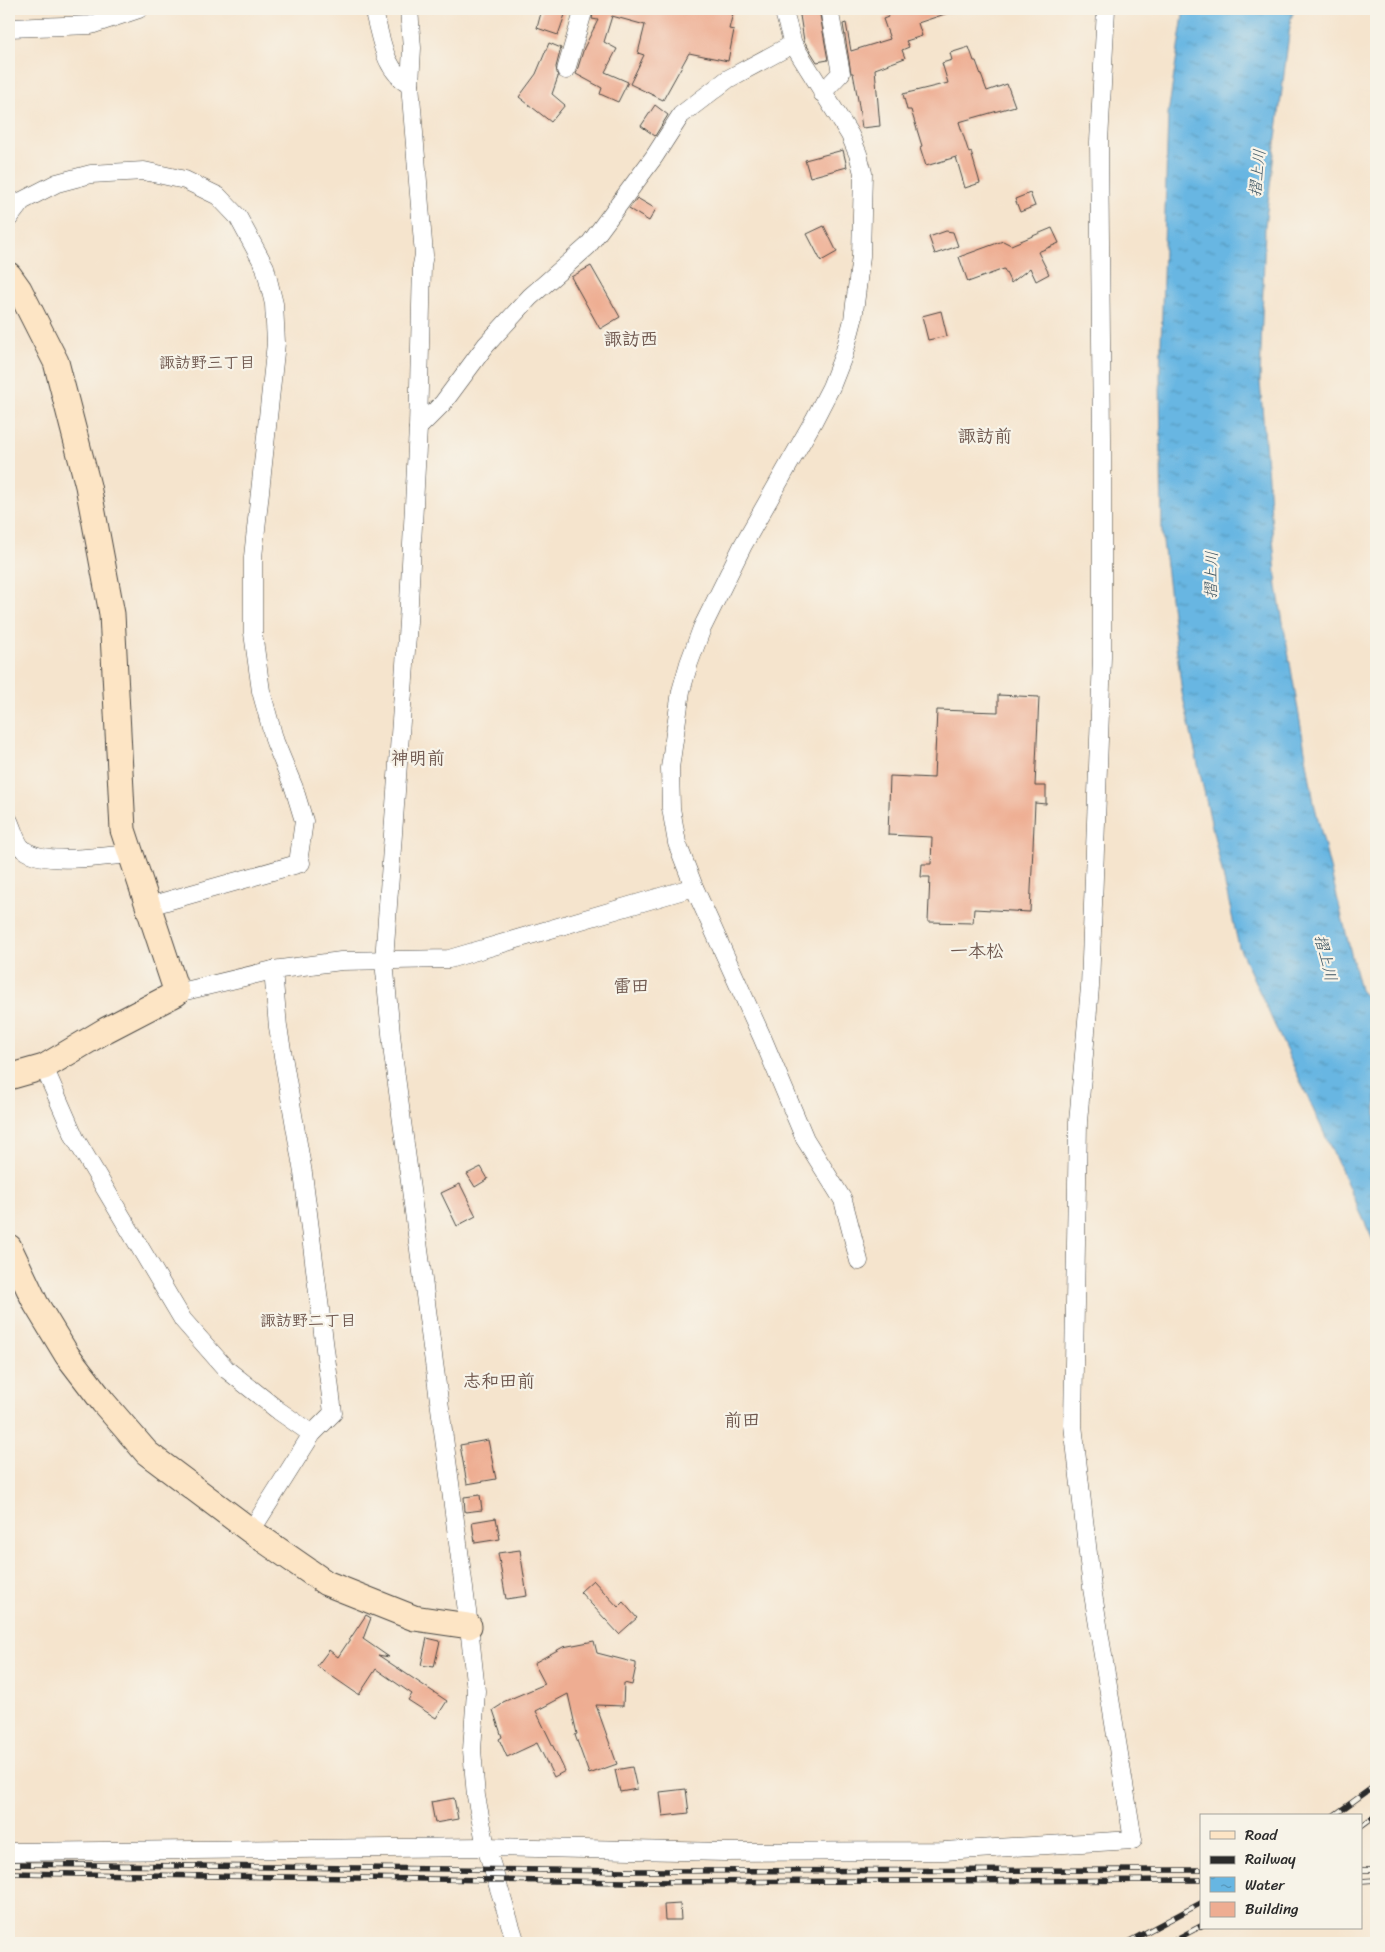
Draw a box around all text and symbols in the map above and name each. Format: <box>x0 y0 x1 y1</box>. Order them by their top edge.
water label: 摺上川 <box>1240 148 1274 198</box>
district label: 諏訪西 <box>604 323 658 355</box>
district label: 諏訪野三丁目 <box>159 348 255 377</box>
district label: 諏訪前 <box>958 420 1012 452</box>
water label: 摺上川 <box>1196 551 1226 599</box>
district label: 神明前 <box>391 742 445 774</box>
water label: 摺上川 <box>1306 931 1346 985</box>
district label: 一本松 <box>950 935 1004 967</box>
district label: 雷田 <box>613 970 649 1002</box>
district label: 諏訪野二丁目 <box>260 1306 356 1335</box>
district label: 志和田前 <box>463 1365 535 1397</box>
district label: 前田 <box>724 1404 760 1436</box>
legend <box>1200 1814 1362 1930</box>
text: Road <box>1245 1822 1278 1848</box>
text: Railway <box>1245 1846 1296 1872</box>
text: Water <box>1245 1872 1285 1898</box>
text: Building <box>1245 1896 1299 1922</box>

